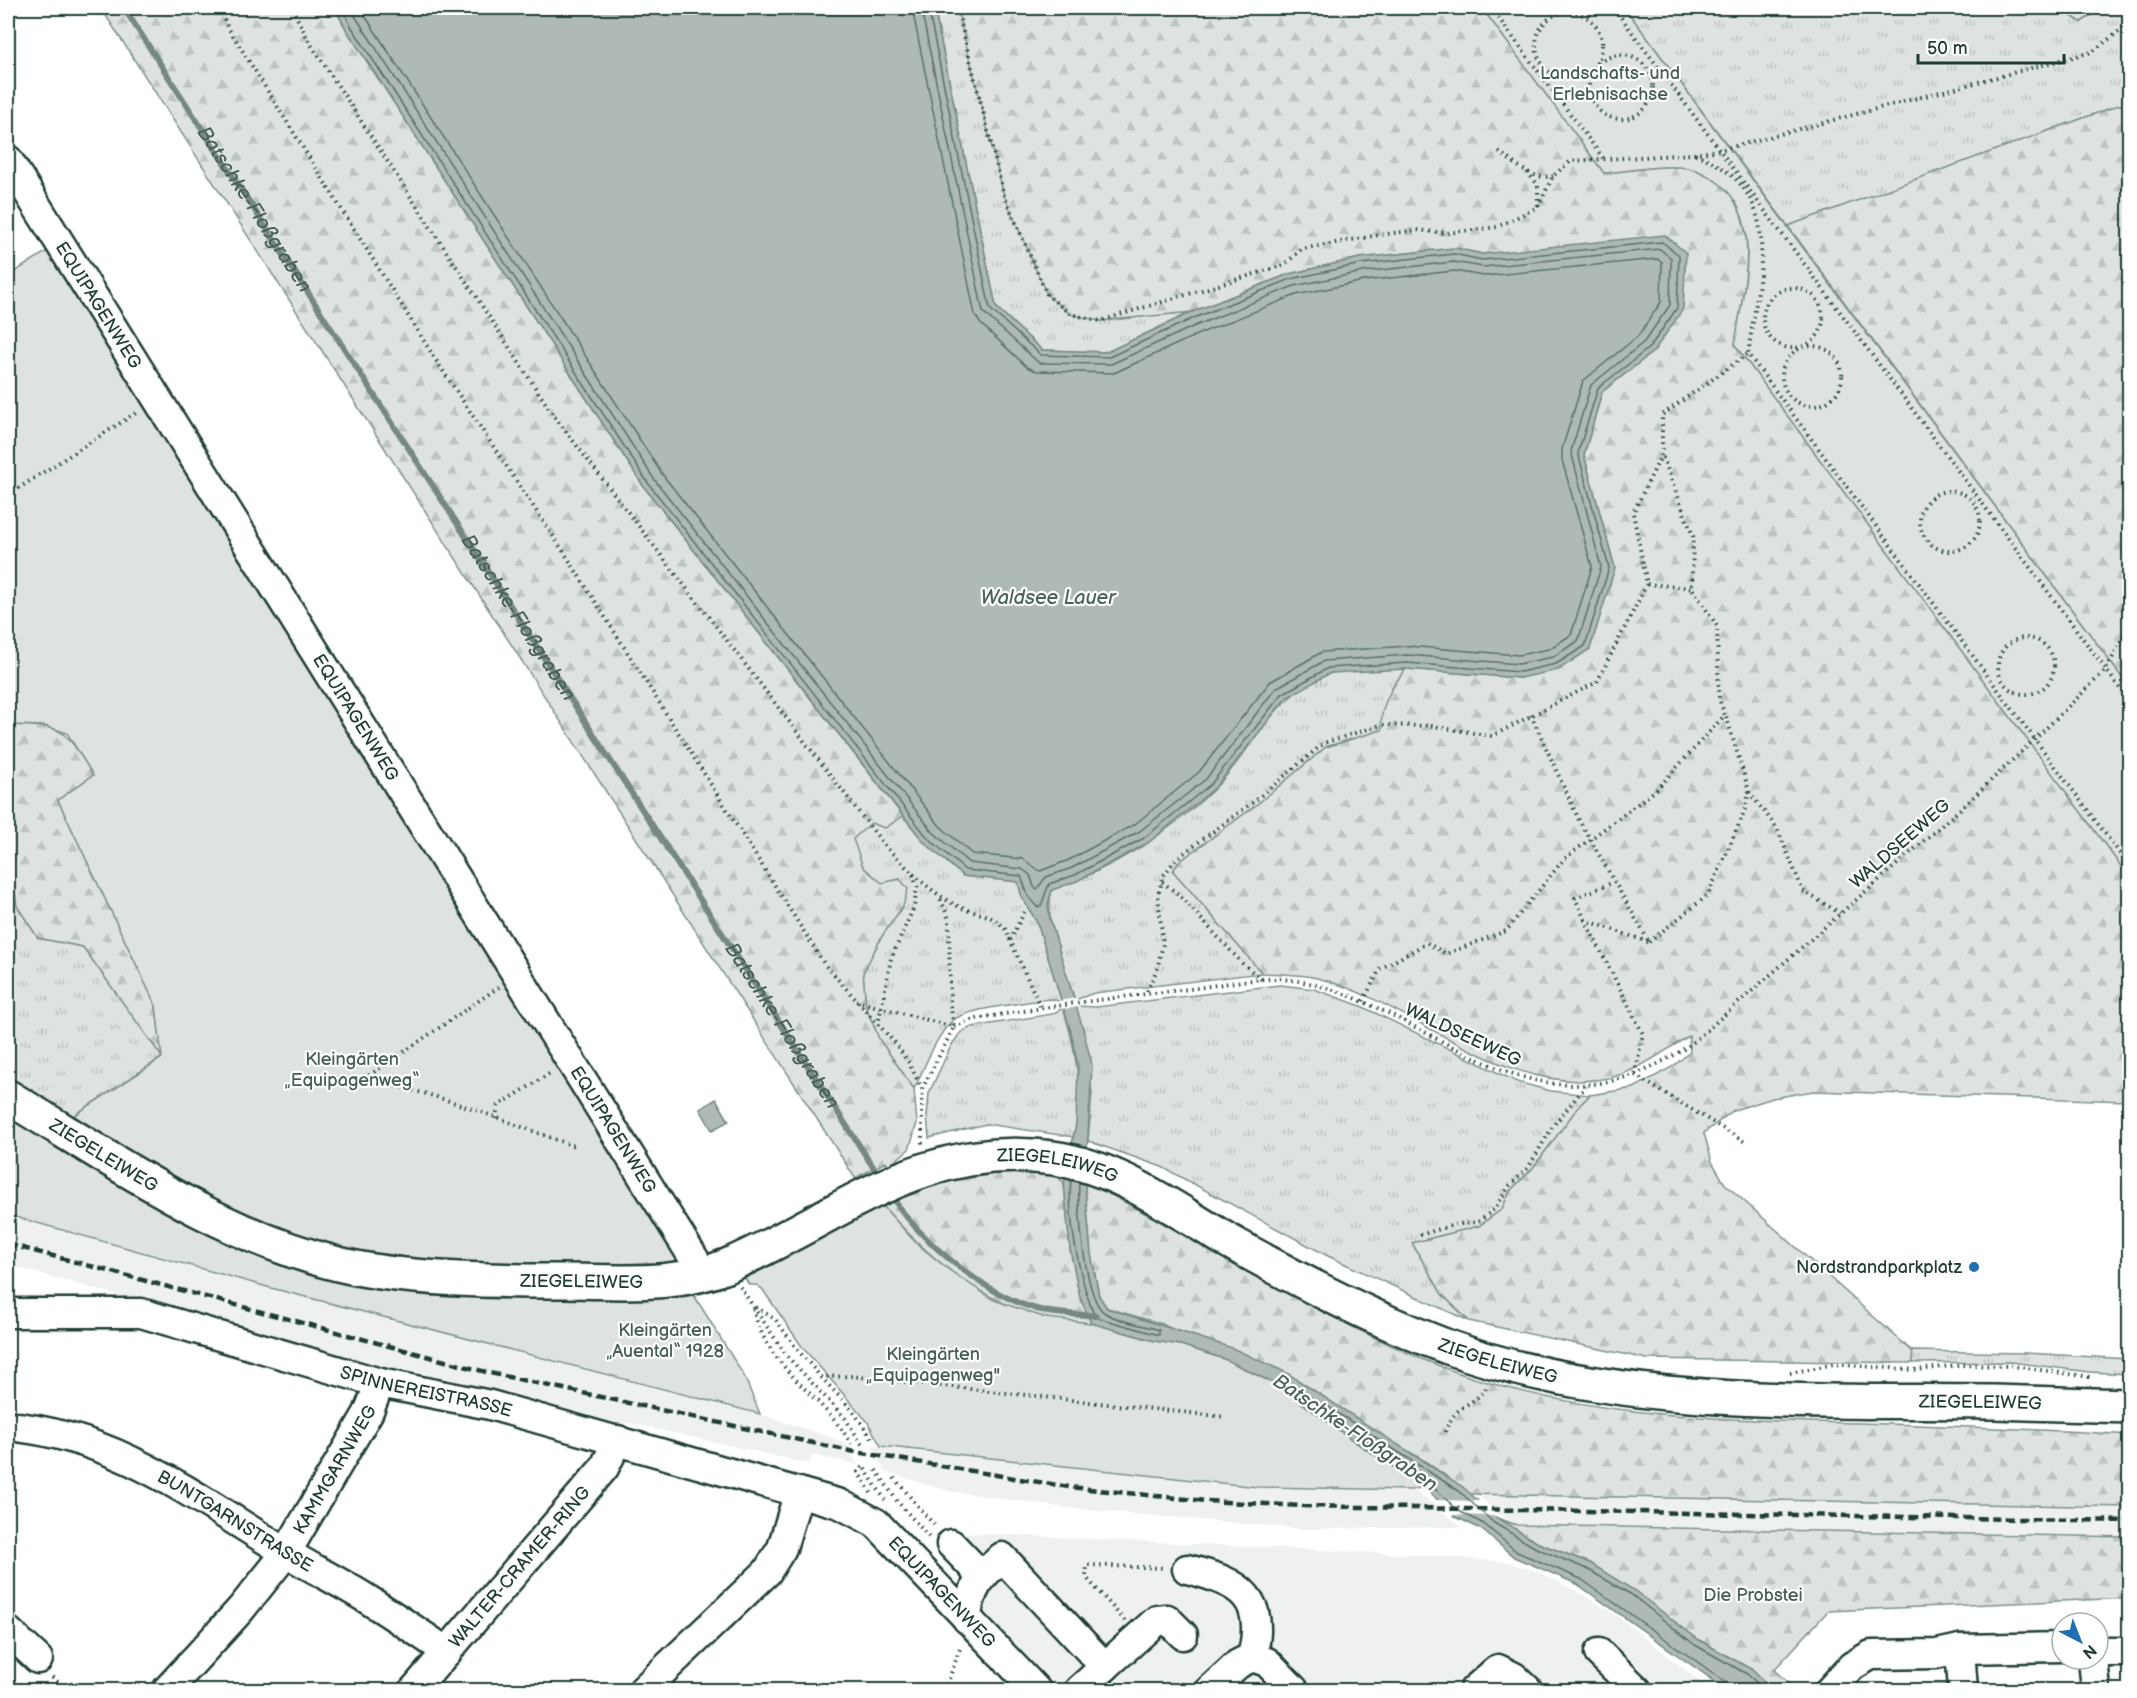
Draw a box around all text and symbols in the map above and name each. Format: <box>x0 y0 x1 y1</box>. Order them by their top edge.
scale bar <box>1918 27 2064 65</box>
text: 50 m <box>1927 38 1968 59</box>
park label: Landschafts- und Erlebnisachse <box>1540 63 1680 105</box>
water label: Batschke‐Floßgraben <box>192 122 317 297</box>
street label: EQUIPAGENWEG <box>51 238 146 372</box>
water label: Batschke‐Floßgraben <box>456 530 581 705</box>
water label: Waldsee Lauer <box>981 586 1117 610</box>
street label: EQUIPAGENWEG <box>308 650 403 785</box>
street label: WALDSEEWEG <box>1846 795 1954 893</box>
water label: Batschke‐Floßgraben <box>719 938 844 1113</box>
street label: WALDSEEWEG <box>1402 999 1524 1071</box>
park label: Kleingärten „Equipagenweg“ <box>284 1049 420 1091</box>
street label: EQUIPAGENWEG <box>566 1062 661 1197</box>
street label: ZIEGELEIWEG <box>45 1114 162 1196</box>
street label: ZIEGELEIWEG <box>996 1145 1121 1187</box>
place label: Nordstrandparkplatz <box>1796 1257 1962 1278</box>
marker: Nordstrandparkplatz <box>1967 1260 1981 1274</box>
street label: ZIEGELEIWEG <box>519 1270 643 1293</box>
park label: Kleingärten „Auental“ 1928 <box>606 1320 724 1362</box>
street label: ZIEGELEIWEG <box>1434 1333 1559 1387</box>
park label: Kleingärten „Equipagenweg" <box>866 1344 1000 1386</box>
street label: SPINNEREISTRASSE <box>338 1361 515 1421</box>
water label: Batschke‐Floßgraben <box>1268 1369 1442 1497</box>
street label: ZIEGELEIWEG <box>1918 1391 2042 1414</box>
street label: KAMMGARNWEG <box>289 1402 380 1538</box>
street label: BUNTGARNSTRASSE <box>154 1466 317 1576</box>
street label: WALTER-CRAMER-RING <box>444 1482 594 1652</box>
street label: EQUIPAGENWEG <box>884 1532 1000 1652</box>
park label: Die Probstei <box>1703 1585 1803 1606</box>
north arrow <box>2050 1611 2110 1671</box>
text: N <box>2078 1640 2100 1662</box>

